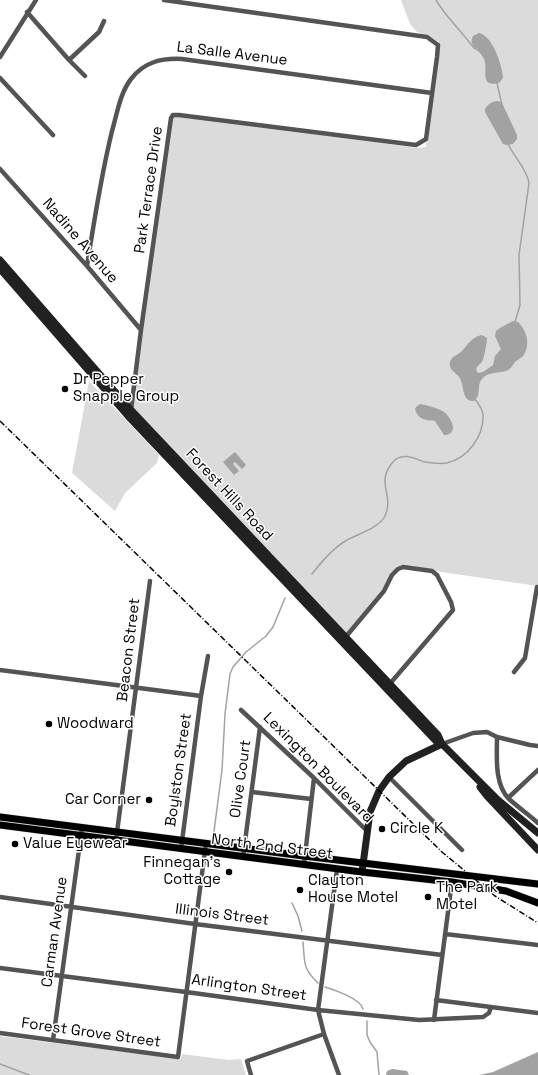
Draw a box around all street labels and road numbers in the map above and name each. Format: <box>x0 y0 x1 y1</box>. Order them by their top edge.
street label: La Salle Avenue <box>176 38 288 70</box>
street label: Park Terrace Drive <box>131 125 167 255</box>
street label: Nadine Avenue <box>38 195 122 287</box>
street label: Forest Hills Road <box>182 445 276 545</box>
street label: Beacon Street <box>114 597 144 703</box>
street label: Lexington Boulevard <box>259 709 377 827</box>
street label: Boylston Street <box>162 712 196 828</box>
street label: Olive Court <box>227 739 255 819</box>
street label: North 2nd Street <box>210 831 334 863</box>
street label: Carman Avenue <box>38 876 72 988</box>
street label: Illinois Street <box>174 900 270 930</box>
street label: Arlington Street <box>190 971 308 1005</box>
street label: Forest Grove Street <box>20 1014 162 1052</box>

